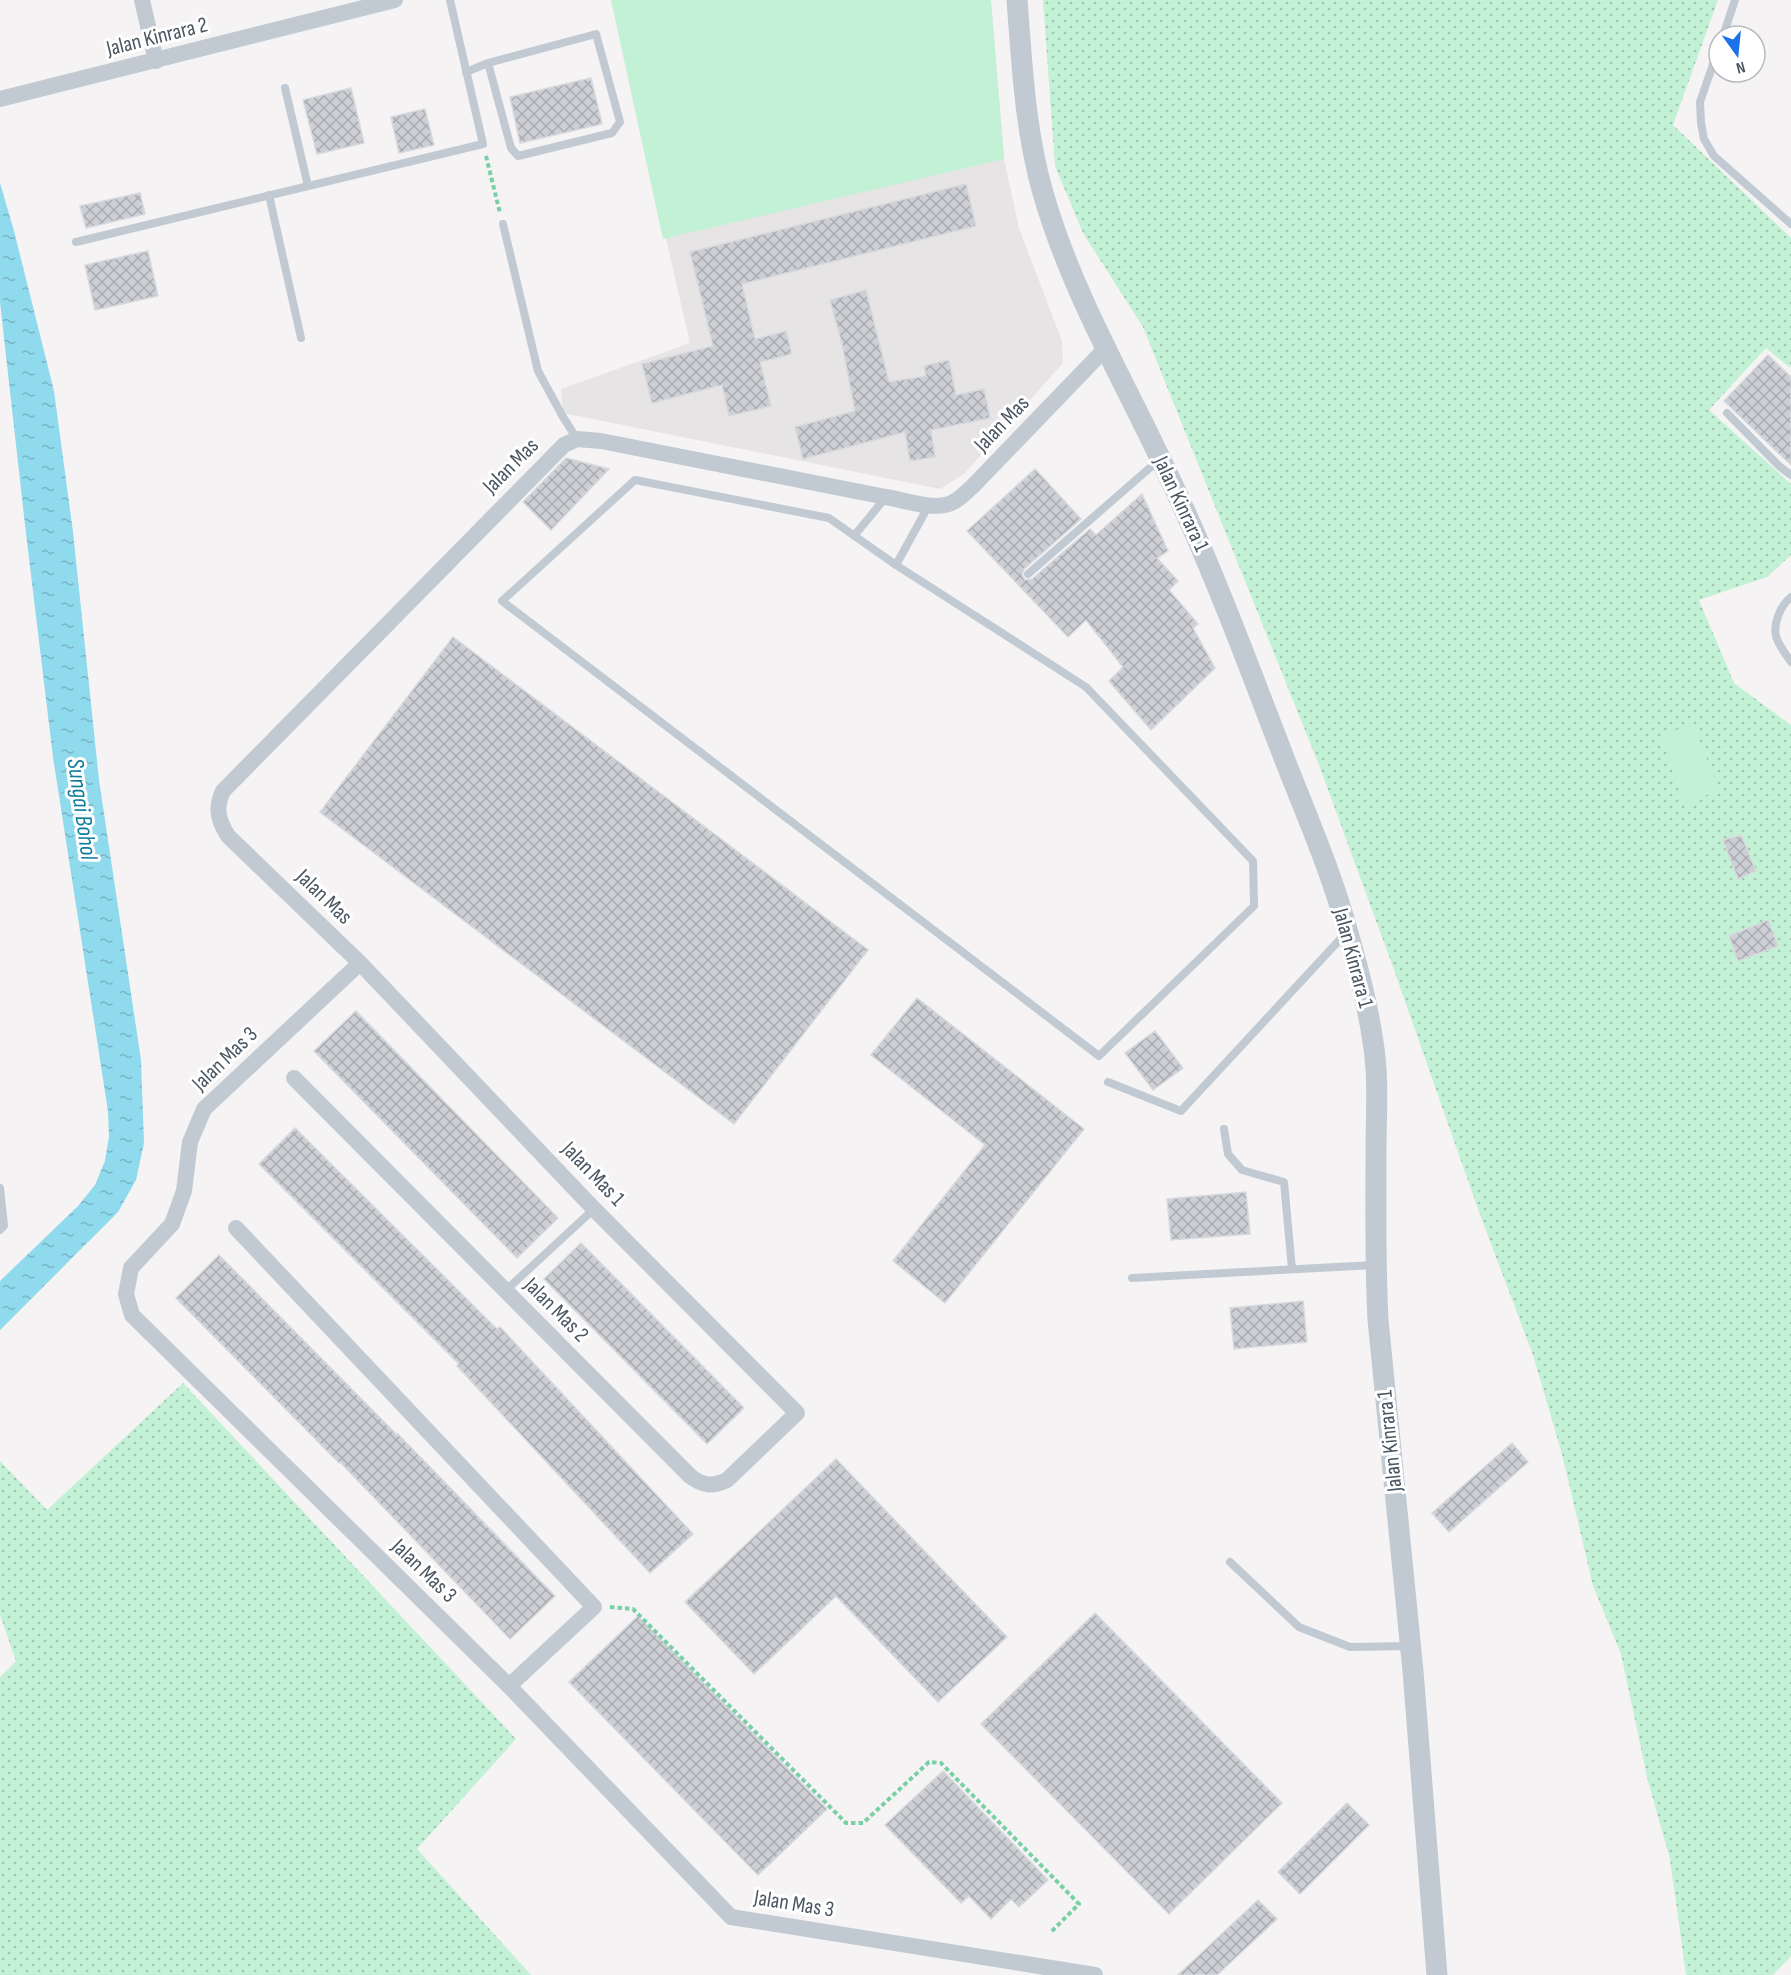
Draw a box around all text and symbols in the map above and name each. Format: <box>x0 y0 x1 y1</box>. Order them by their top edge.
street label: Jalan Kinrara 2 <box>103 11 210 63</box>
north arrow <box>1707 24 1767 84</box>
text: N <box>1734 57 1747 77</box>
street label: Jalan Mas <box>968 390 1035 459</box>
street label: Jalan Mas <box>477 432 545 500</box>
street label: Jalan Kinrara 1 <box>1147 451 1215 556</box>
water label: Sungai Bohol <box>61 757 104 862</box>
street label: Jalan Mas <box>289 863 358 930</box>
street label: Jalan Kinrara 1 <box>1326 904 1379 1011</box>
street label: Jalan Mas 3 <box>186 1021 263 1097</box>
street label: Jalan Mas 1 <box>555 1135 630 1212</box>
street label: Jalan Mas 2 <box>517 1271 594 1348</box>
street label: Jalan Kinrara 1 <box>1371 1389 1409 1494</box>
street label: Jalan Mas 3 <box>385 1533 462 1609</box>
street label: Jalan Mas 3 <box>751 1884 836 1924</box>

